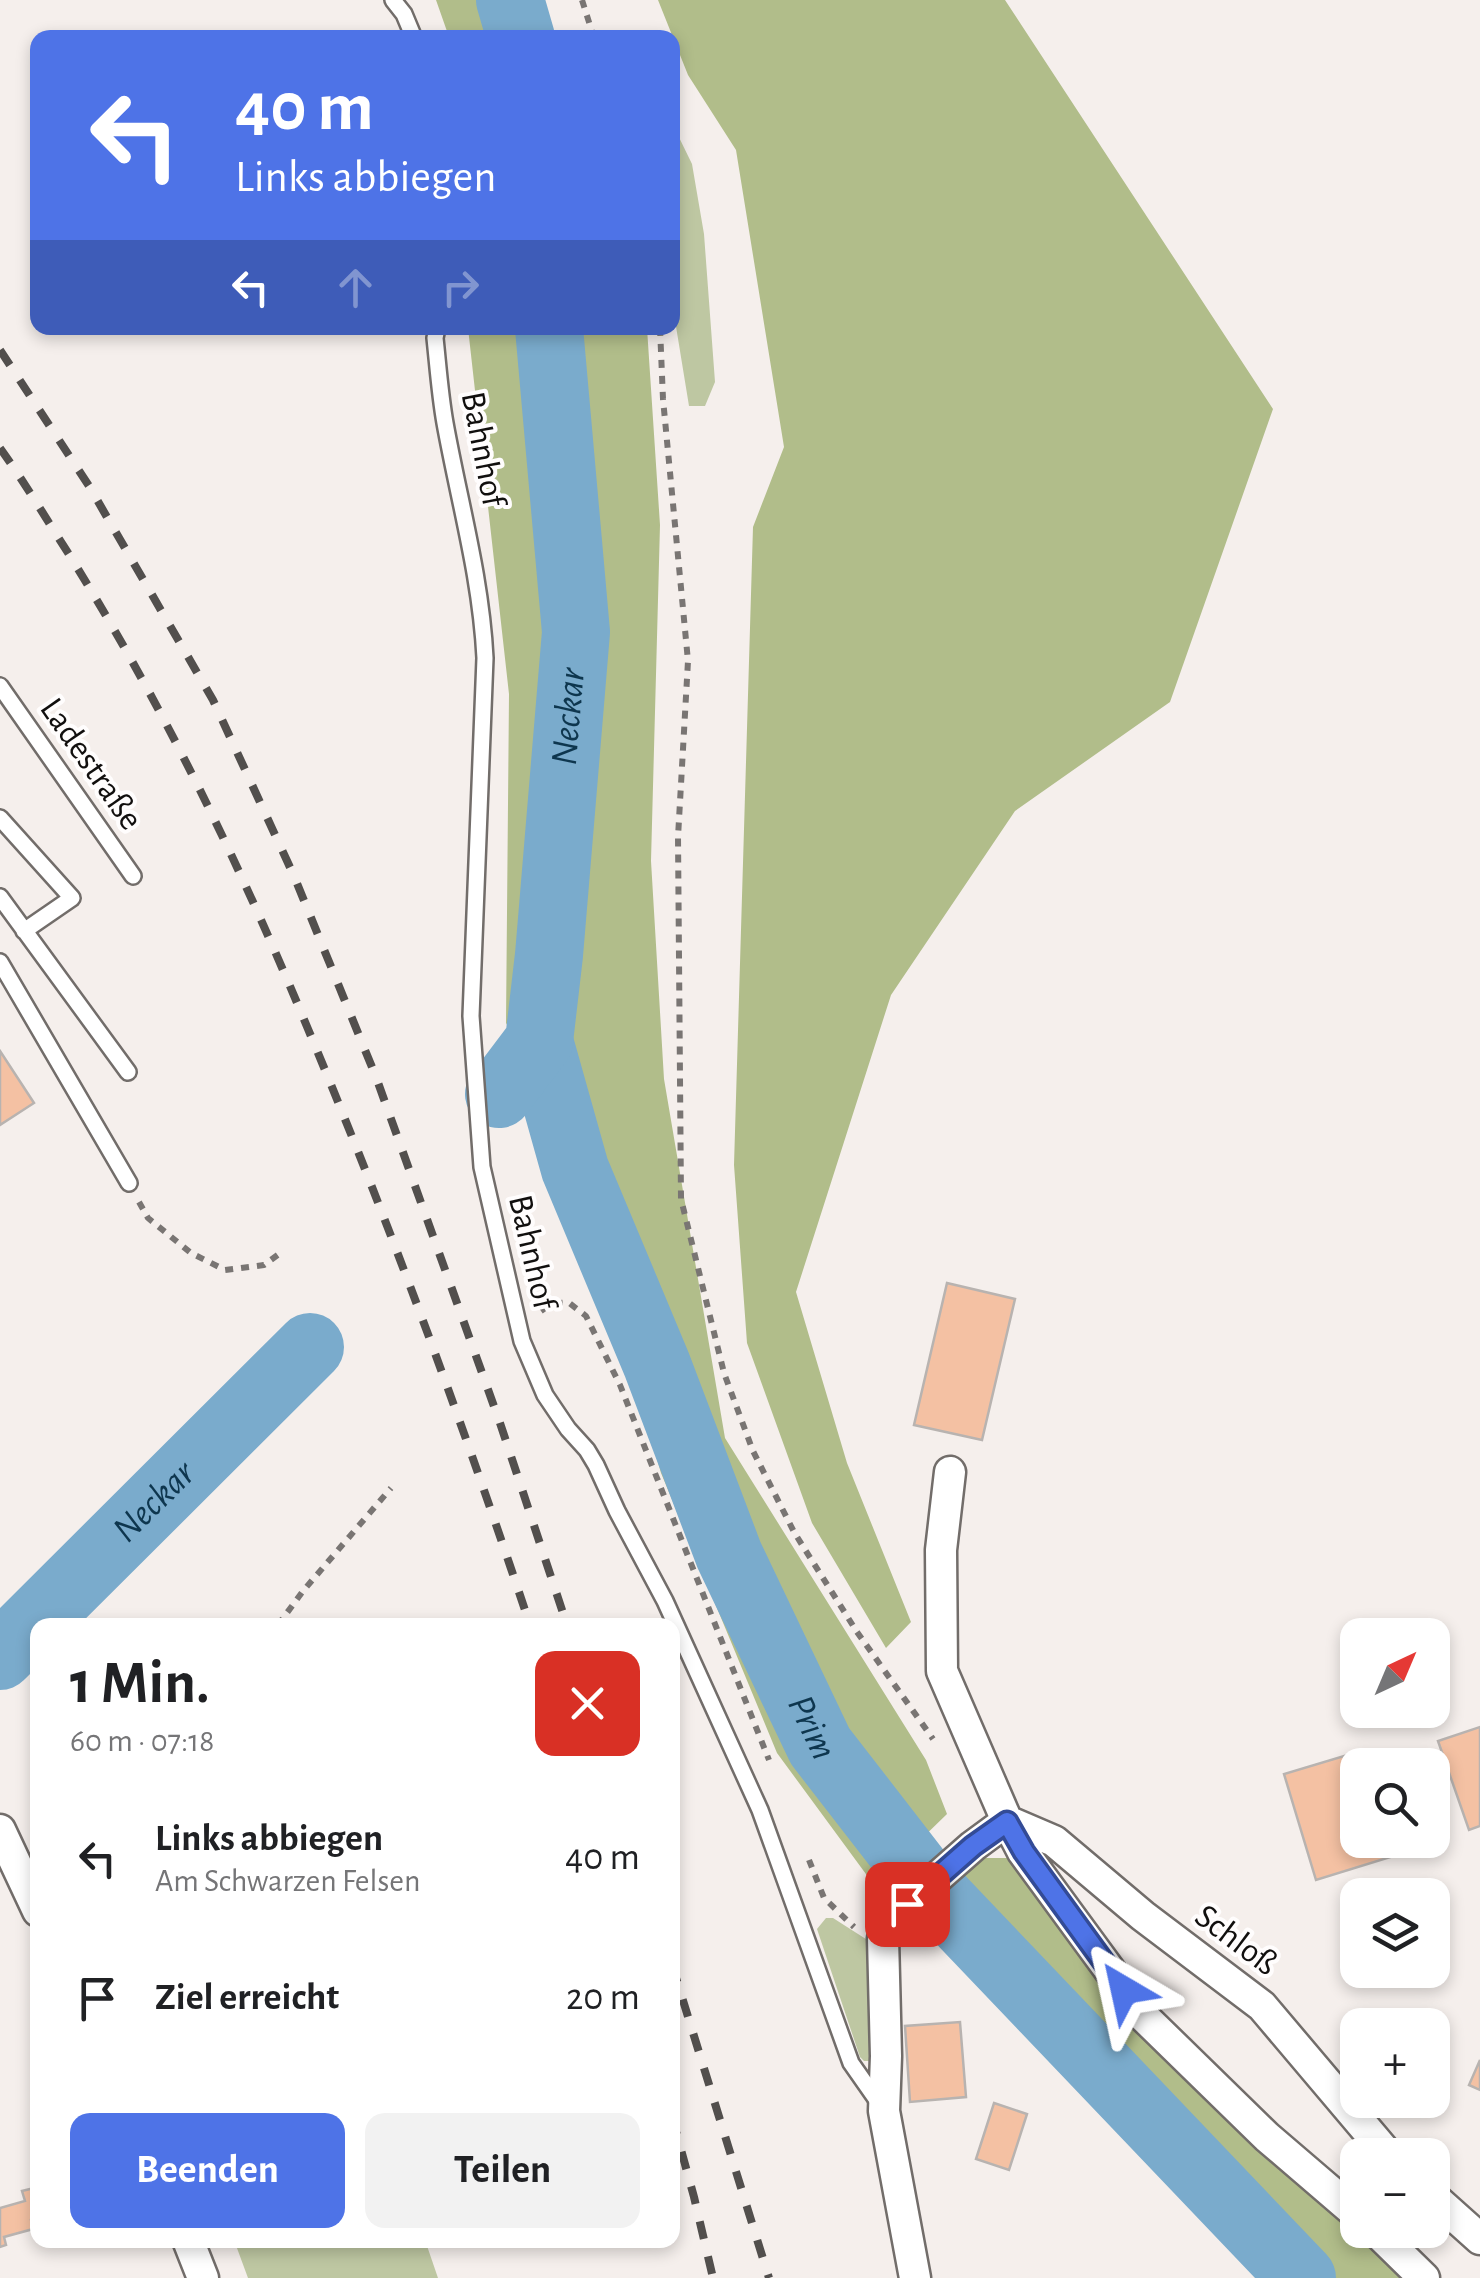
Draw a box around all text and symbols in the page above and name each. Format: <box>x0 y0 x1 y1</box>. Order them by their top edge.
icon: left <box>70 70 200 200</box>
text: 40 m <box>235 73 374 143</box>
text: Links abbiegen <box>235 155 497 200</box>
icon: left <box>223 260 278 315</box>
icon: ahead <box>328 260 383 315</box>
icon: right <box>433 260 488 315</box>
street label: Bahnhof <box>455 389 512 512</box>
water label: Neckar <box>546 665 592 767</box>
street label: Ladestraße <box>33 692 149 836</box>
street label: Bahnhof <box>502 1191 563 1315</box>
water label: Neckar <box>106 1453 204 1550</box>
north arrow <box>1340 1618 1450 1728</box>
map controls <box>1340 1618 1450 2248</box>
button: close <box>535 1651 640 1756</box>
text: 1 Min. <box>70 1654 210 1714</box>
water label: Prim <box>780 1690 843 1766</box>
text: 60 m · 07:18 <box>70 1725 214 1757</box>
button: search <box>1340 1748 1450 1858</box>
text: Links abbiegen <box>155 1820 383 1858</box>
icon: left <box>70 1831 125 1886</box>
text: 40 m <box>565 1839 640 1877</box>
pin <box>865 1862 950 1947</box>
text: Am Schwarzen Felsen <box>155 1865 421 1897</box>
icon: arrive <box>880 1877 935 1932</box>
button: layers <box>1340 1878 1450 1988</box>
street label: Schloß <box>1189 1898 1284 1982</box>
position arrow <box>1072 1938 1176 2042</box>
icon: arrive <box>70 1971 125 2026</box>
text: Ziel erreicht <box>155 1979 339 2017</box>
text: 20 m <box>566 1979 640 2017</box>
button: + <box>1340 2008 1450 2118</box>
button: Beenden <box>70 2113 345 2228</box>
button: Teilen <box>365 2113 640 2228</box>
button: − <box>1340 2138 1450 2248</box>

